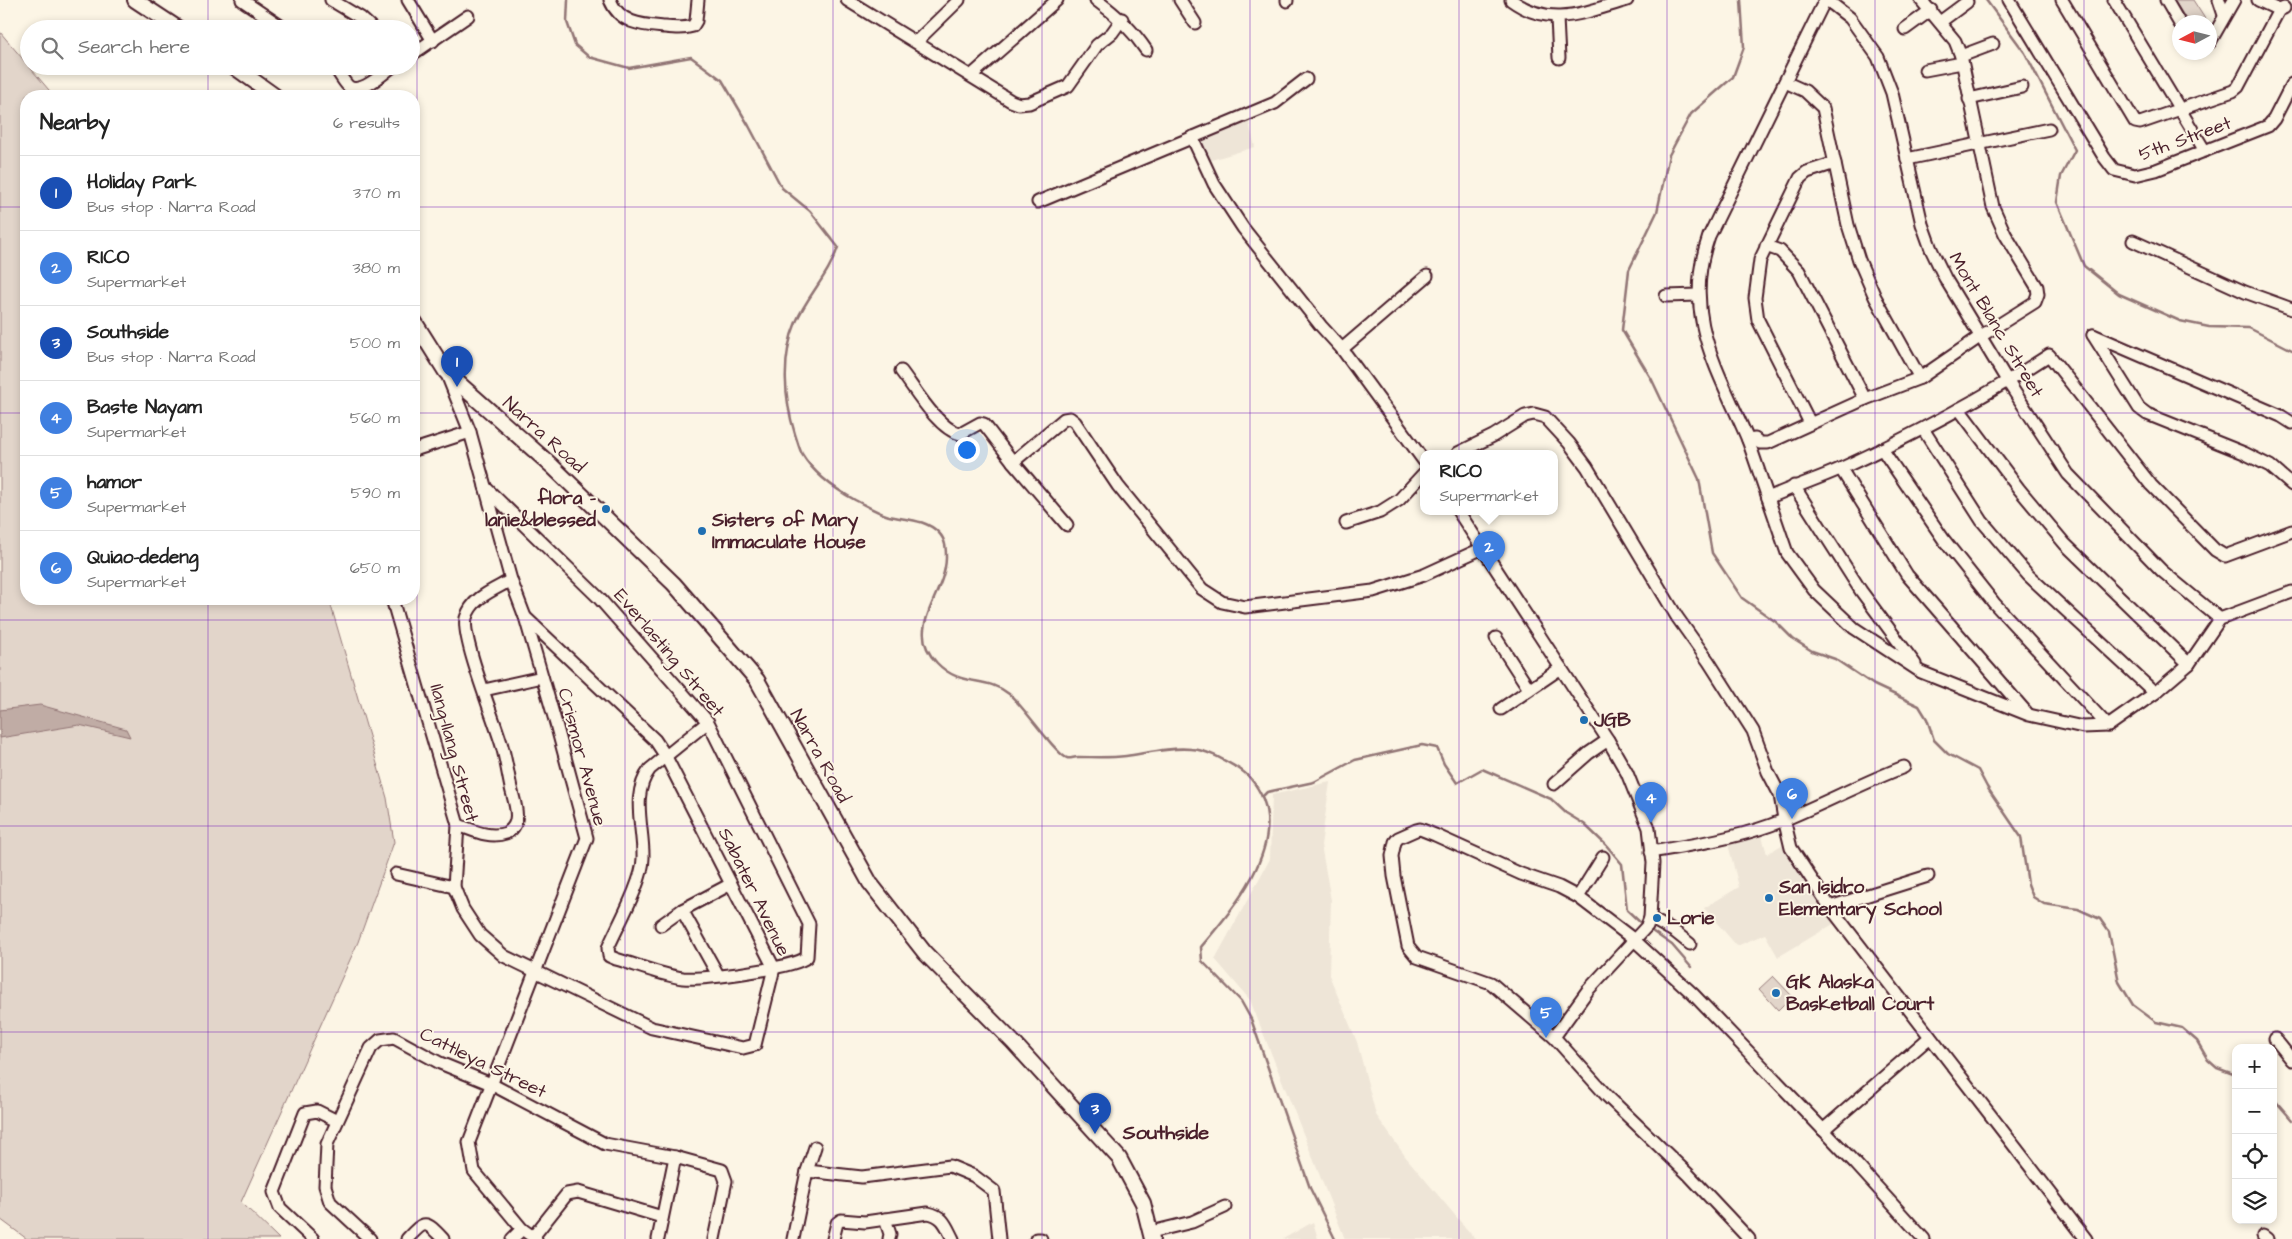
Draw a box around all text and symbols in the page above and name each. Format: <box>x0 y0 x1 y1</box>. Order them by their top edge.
north arrow <box>2172 15 2217 60</box>
search box <box>20 20 420 75</box>
icon: search <box>38 34 66 62</box>
text: Search here <box>78 34 190 61</box>
text: Nearby <box>40 108 110 137</box>
street label: 5th Street <box>2135 110 2235 168</box>
text: 6 results <box>333 112 400 134</box>
text: Holiday Park <box>87 169 196 196</box>
text: 1 <box>55 182 57 204</box>
text: 370 m <box>353 182 400 204</box>
text: Bus stop · Narra Road <box>87 196 256 218</box>
text: RICO <box>87 244 130 271</box>
street label: Mont Blanc Street <box>1942 247 2050 403</box>
text: 2 <box>51 257 61 279</box>
text: 380 m <box>353 257 400 279</box>
text: Supermarket <box>87 271 186 293</box>
text: Southside <box>87 319 169 346</box>
text: 3 <box>52 332 60 354</box>
text: 500 m <box>350 332 400 354</box>
text: Bus stop · Narra Road <box>87 346 256 368</box>
pin: 1 <box>441 346 473 387</box>
street label: Narra Road <box>497 390 592 480</box>
text: Baste Nayam <box>87 394 202 421</box>
text: 4 <box>51 407 61 429</box>
text: 560 m <box>350 407 400 429</box>
text: Supermarket <box>87 421 186 443</box>
your location <box>954 437 980 463</box>
popup <box>1420 450 1558 515</box>
text: RICO <box>1439 458 1482 485</box>
text: hamor <box>87 469 142 496</box>
text: 5 <box>50 482 62 504</box>
text: 590 m <box>351 482 400 504</box>
place label: flora - lanie&blessed <box>485 485 596 534</box>
text: Supermarket <box>1439 485 1539 507</box>
text: Supermarket <box>87 496 186 518</box>
marker: flora - lanie&blessed <box>600 503 612 515</box>
place label: Sisters of Mary Immaculate House <box>711 507 866 556</box>
marker: Sisters of Mary Immaculate House <box>696 525 708 537</box>
pin: 2 <box>1473 531 1505 572</box>
text: Quiao-dedeng <box>87 544 199 571</box>
text: 6 <box>51 557 61 579</box>
text: 650 m <box>350 557 400 579</box>
text: Supermarket <box>87 571 186 593</box>
street label: Everlasting Street <box>606 583 731 724</box>
street label: Ilang-Ilang Street <box>422 681 485 826</box>
street label: Crismor Avenue <box>551 685 613 829</box>
street label: Narra Road <box>783 704 857 808</box>
place label: JGB <box>1593 707 1631 734</box>
marker: JGB <box>1578 714 1590 726</box>
pin: 6 <box>1776 778 1808 819</box>
pin: 4 <box>1635 782 1667 823</box>
street label: Sabater Avenue <box>711 823 797 961</box>
place label: San Isidro Elementary School <box>1778 874 1942 924</box>
marker: San Isidro Elementary School <box>1763 892 1775 904</box>
place label: Lorie <box>1667 905 1715 932</box>
marker: Lorie <box>1651 912 1663 924</box>
place label: GK Alaska Basketball Court <box>1786 969 1935 1018</box>
marker: GK Alaska Basketball Court <box>1770 987 1782 999</box>
pin: 5 <box>1530 997 1562 1038</box>
street label: Cattleya Street <box>415 1021 551 1106</box>
map controls <box>2232 1044 2277 1224</box>
button: + <box>2232 1044 2277 1089</box>
button: − <box>2232 1089 2277 1134</box>
pin: 3 <box>1079 1093 1111 1134</box>
district label: Southside <box>1122 1119 1209 1147</box>
button: locate <box>2232 1134 2277 1179</box>
button: layers <box>2232 1179 2277 1224</box>

